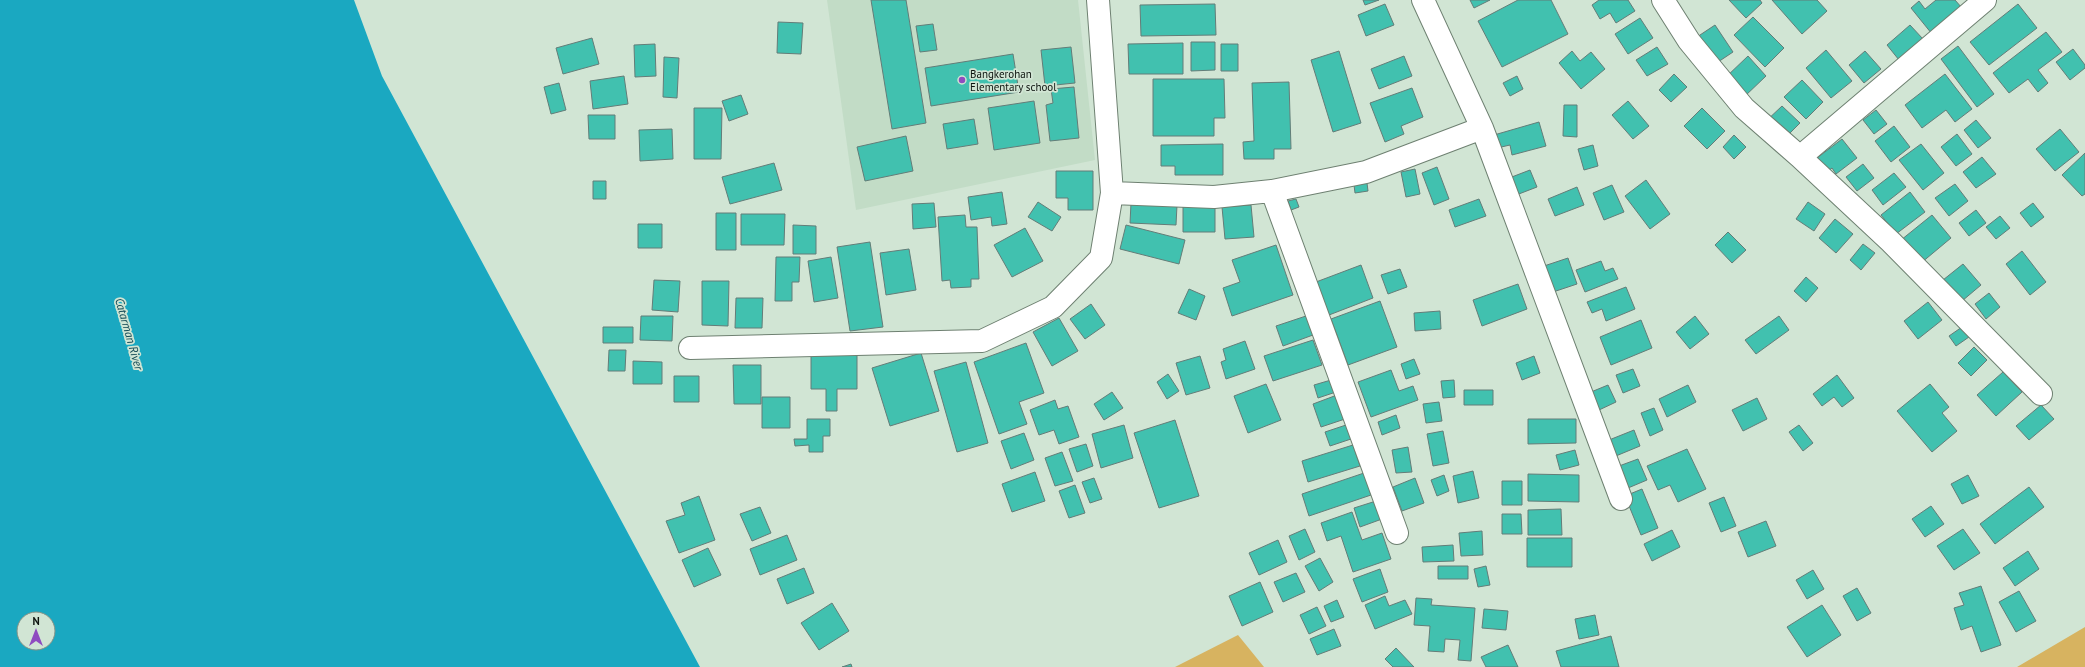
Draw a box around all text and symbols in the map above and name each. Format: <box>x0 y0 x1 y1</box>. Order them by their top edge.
place label: Bangkerohan Elementary school <box>970 67 1057 94</box>
marker: Bangkerohan Elementary school <box>957 75 967 85</box>
water label: Catarman River <box>112 296 147 373</box>
north arrow <box>16 611 56 651</box>
text: N <box>32 614 40 628</box>

